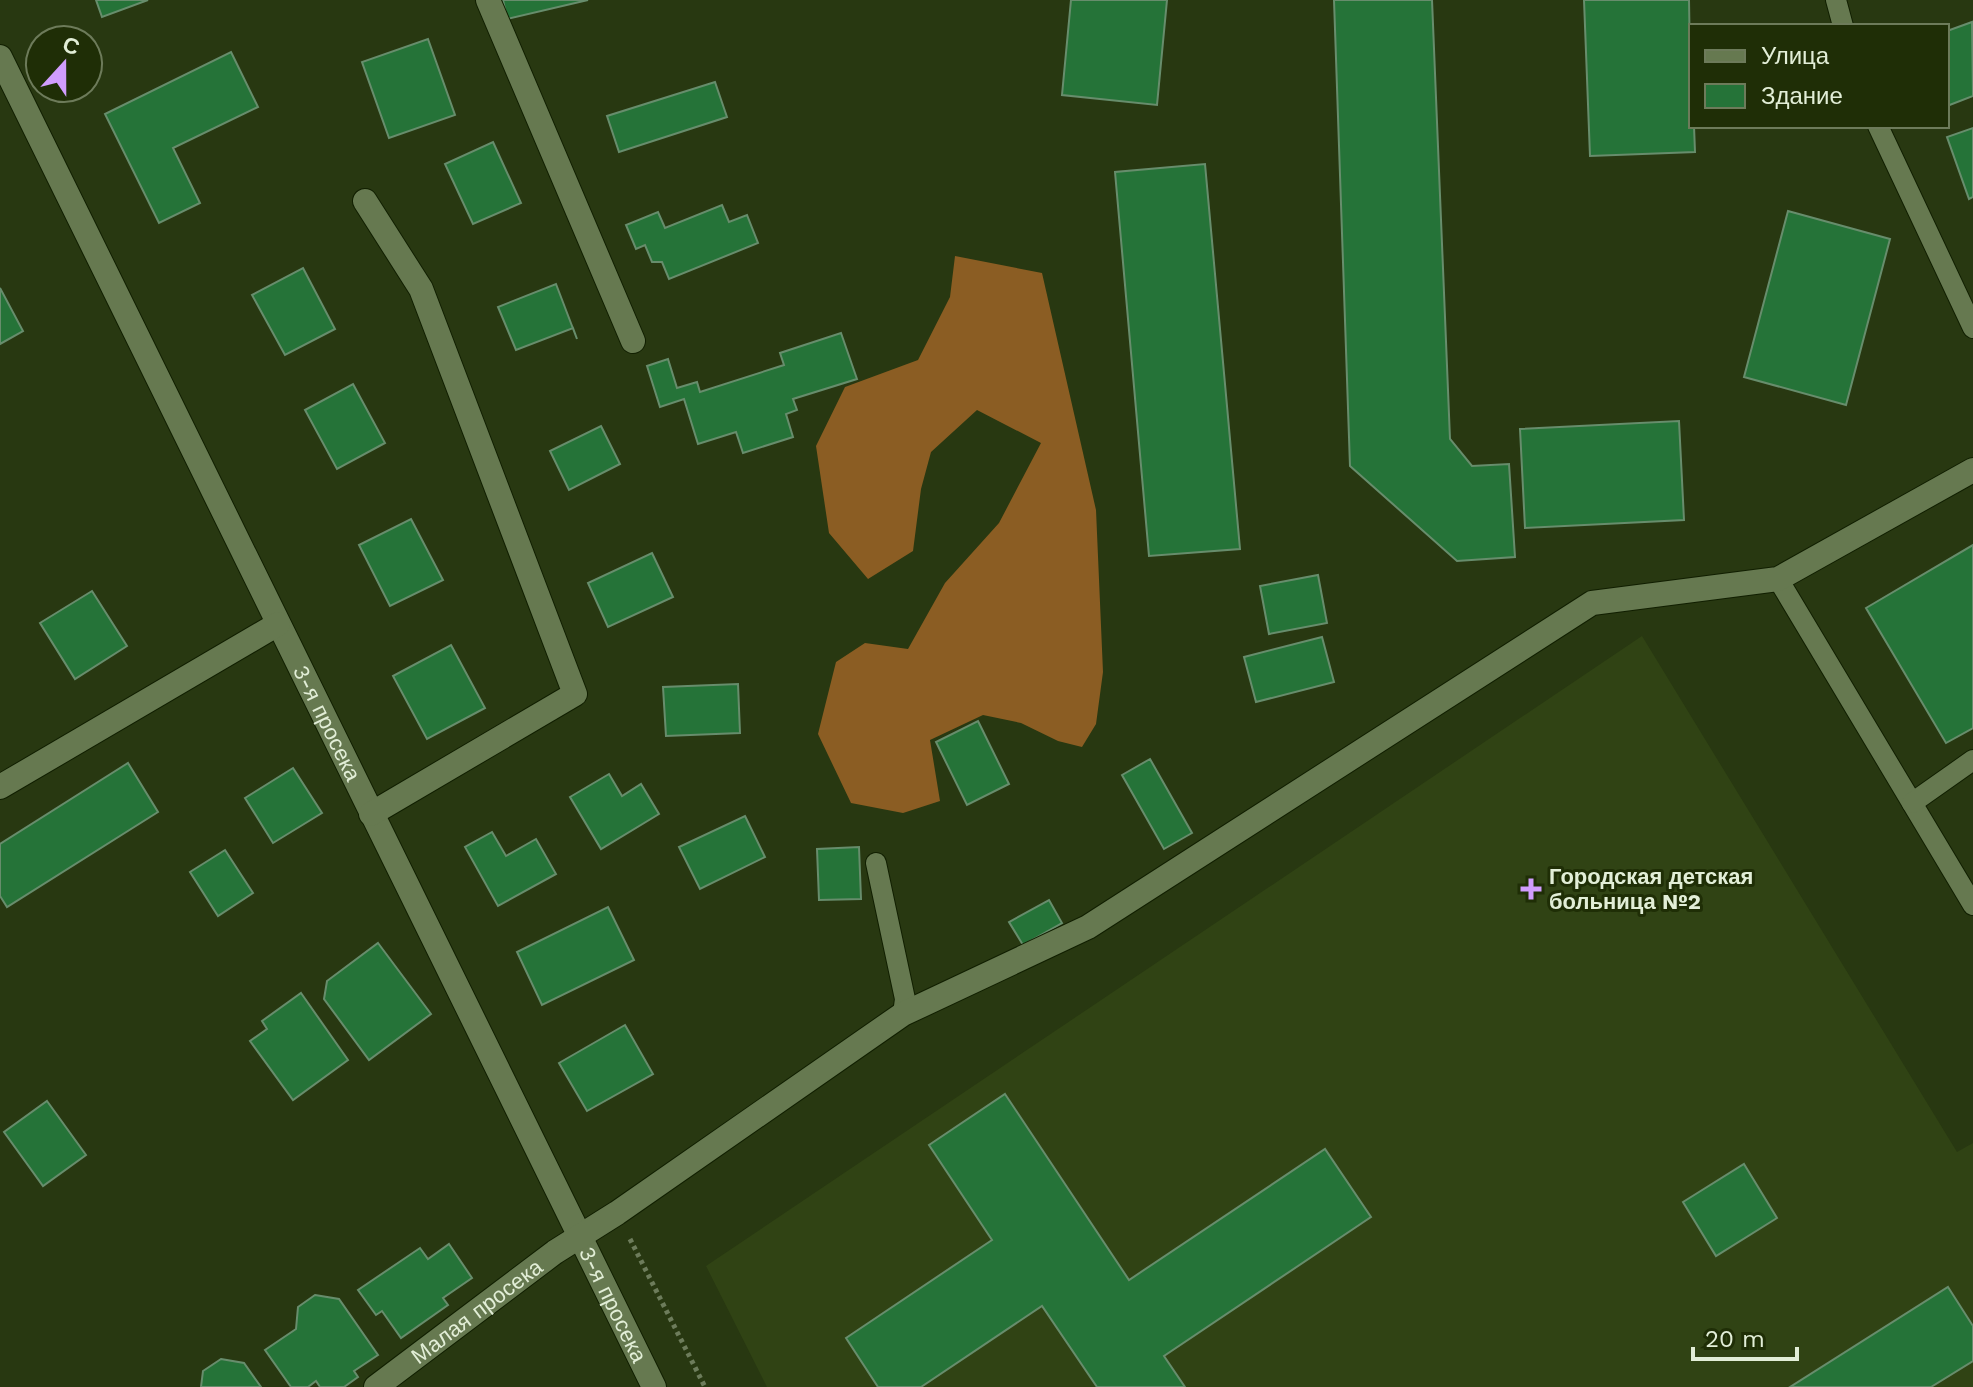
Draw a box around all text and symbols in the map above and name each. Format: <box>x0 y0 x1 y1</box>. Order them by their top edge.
north arrow <box>24 24 104 104</box>
legend <box>1689 24 1949 128</box>
text: С <box>59 31 83 60</box>
text: Улица <box>1761 42 1830 70</box>
text: Здание <box>1761 82 1843 110</box>
street label: 3-я просека <box>288 661 366 786</box>
place label: Городская детская больница №2 <box>1549 864 1753 914</box>
marker: Городская детская больница №2 <box>1520 878 1542 900</box>
street label: 3-я просека <box>574 1243 652 1367</box>
street label: Малая просека <box>407 1254 548 1369</box>
scale bar <box>1693 1311 1797 1361</box>
text: 20 m <box>1705 1325 1765 1353</box>

